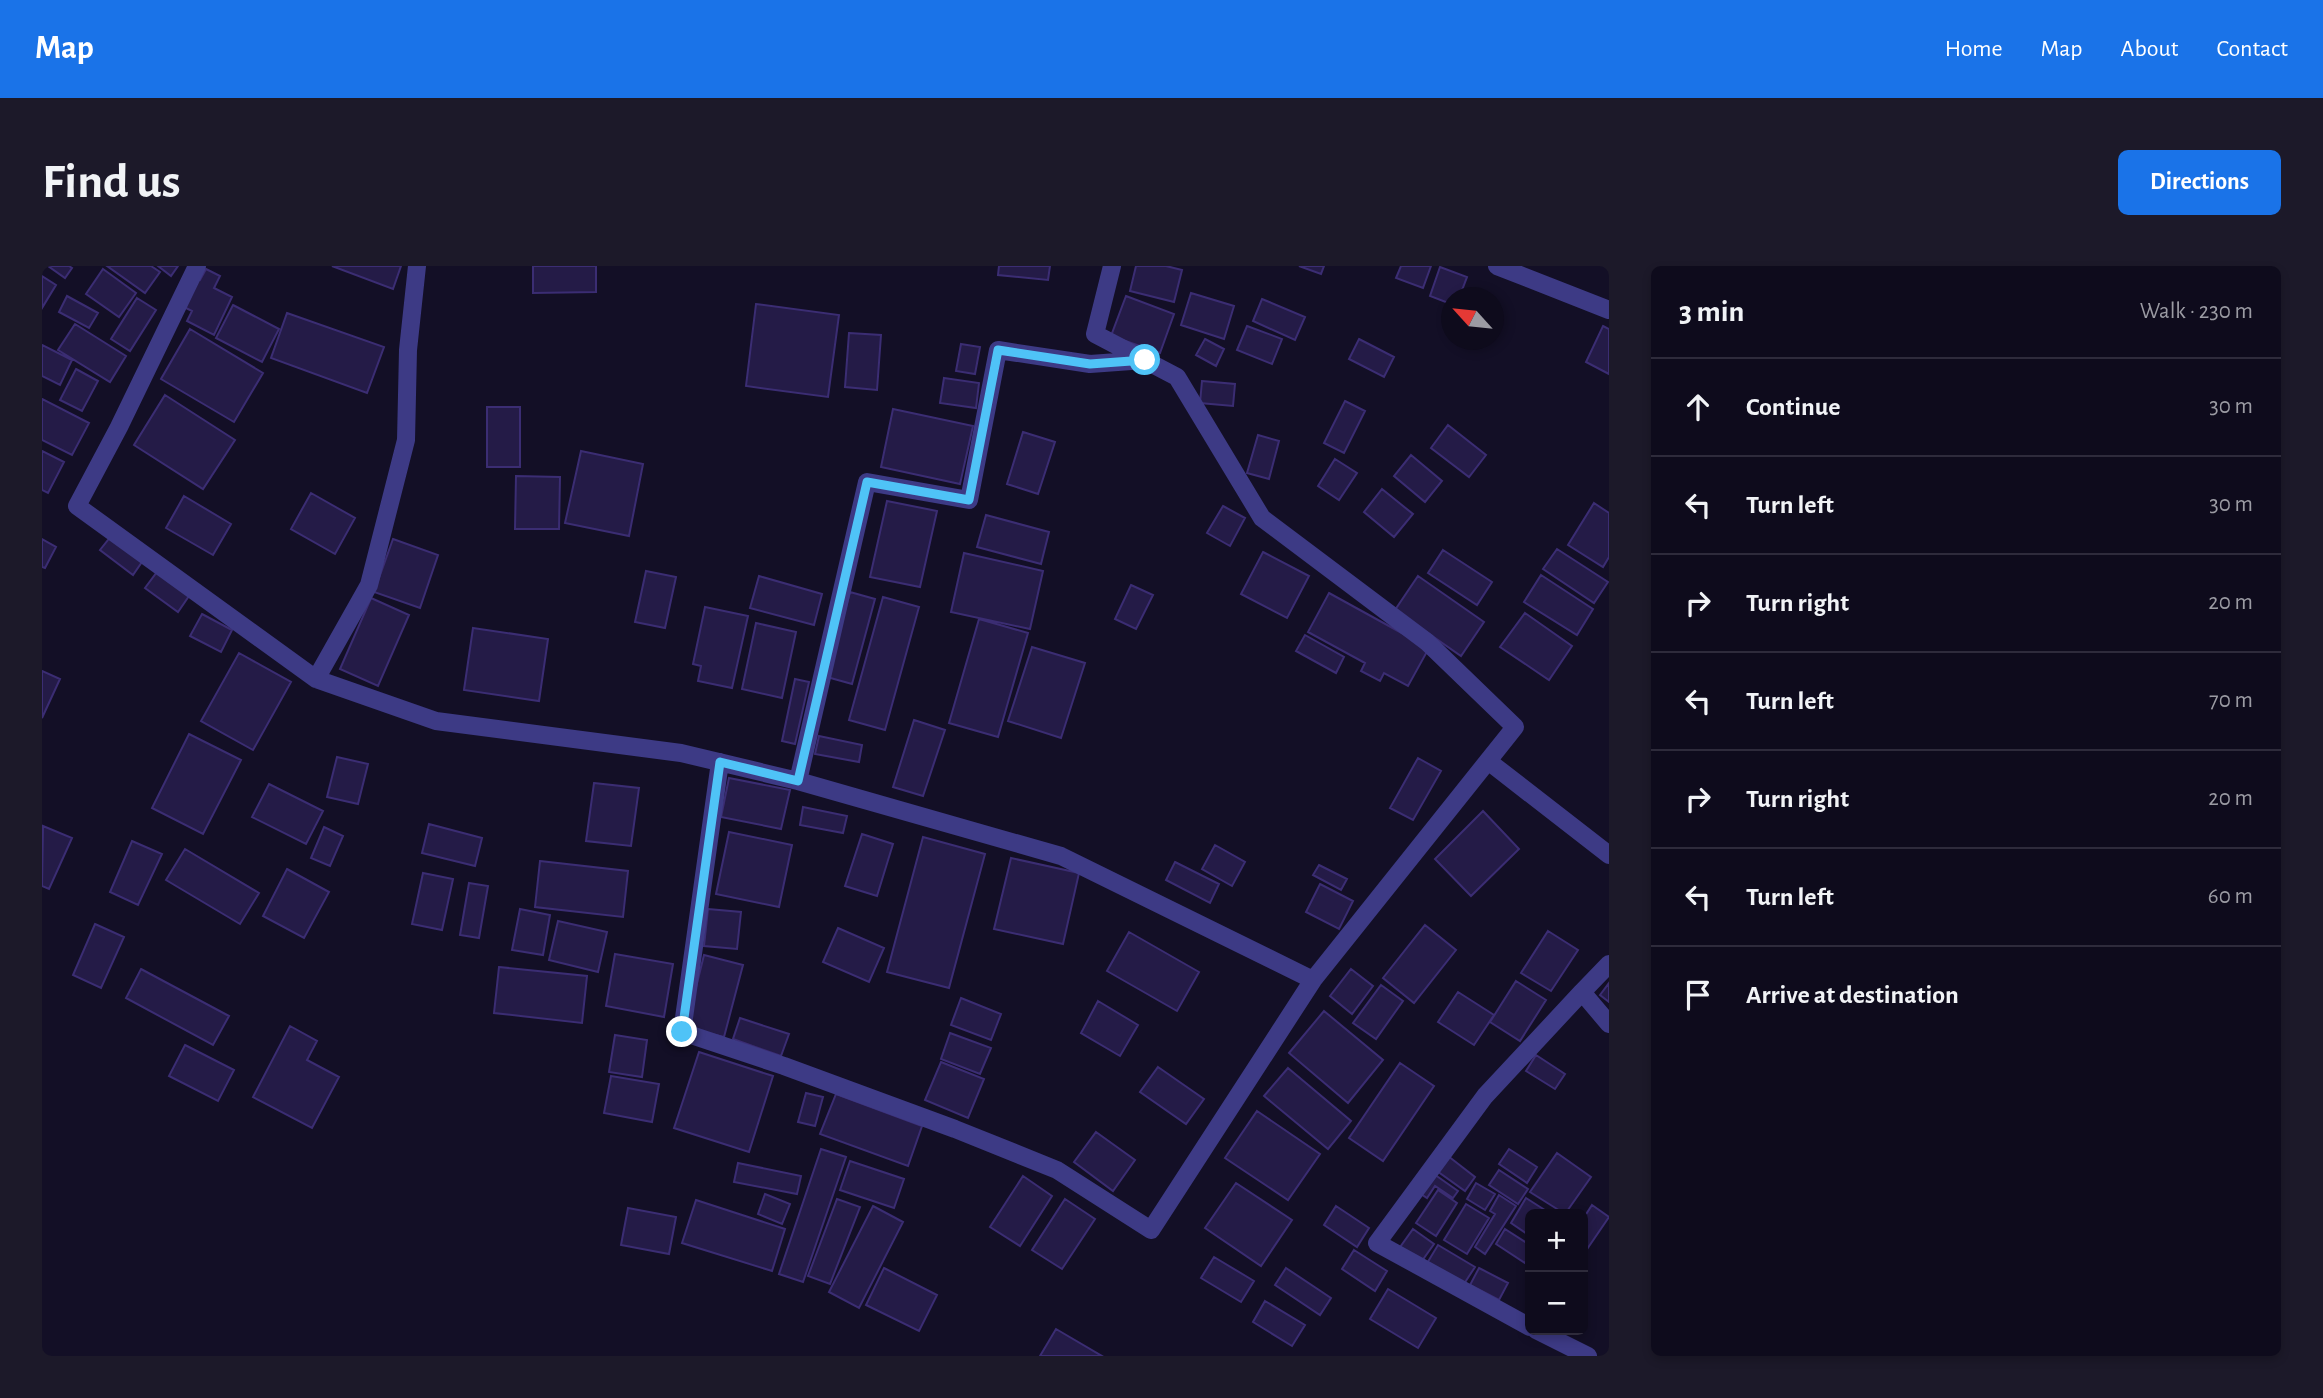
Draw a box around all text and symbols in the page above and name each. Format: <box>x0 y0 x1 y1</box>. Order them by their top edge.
text: Map <box>35 32 94 65</box>
text: Home <box>1945 37 2003 61</box>
text: Map <box>2041 37 2083 61</box>
text: About <box>2121 37 2178 61</box>
text: Contact <box>2216 37 2288 61</box>
button: Directions <box>2118 150 2281 215</box>
text: Find us <box>42 158 181 207</box>
north arrow <box>1441 287 1504 350</box>
text: 3 min <box>1679 297 1744 327</box>
text: Walk · 230 m <box>2140 300 2253 323</box>
route start <box>1129 344 1160 375</box>
icon: ahead <box>1679 388 1717 426</box>
text: Continue <box>1746 394 1841 420</box>
text: 30 m <box>2209 395 2253 418</box>
icon: left <box>1679 486 1717 524</box>
text: Turn left <box>1746 492 1834 518</box>
text: 30 m <box>2209 493 2253 516</box>
icon: right <box>1679 584 1717 622</box>
text: Turn right <box>1746 590 1849 616</box>
text: 20 m <box>2208 591 2253 614</box>
icon: left <box>1679 682 1717 720</box>
text: Turn left <box>1746 688 1834 714</box>
text: 70 m <box>2209 689 2253 712</box>
icon: right <box>1679 780 1717 818</box>
text: Turn right <box>1746 786 1849 812</box>
text: 20 m <box>2208 787 2253 810</box>
icon: left <box>1679 878 1717 916</box>
text: Turn left <box>1746 884 1834 910</box>
text: 60 m <box>2208 885 2253 908</box>
icon: arrive <box>1679 976 1717 1014</box>
text: Arrive at destination <box>1746 982 1959 1008</box>
route end <box>666 1016 697 1047</box>
map controls <box>1525 1209 1588 1335</box>
button: + <box>1525 1209 1588 1272</box>
button: − <box>1525 1272 1588 1335</box>

